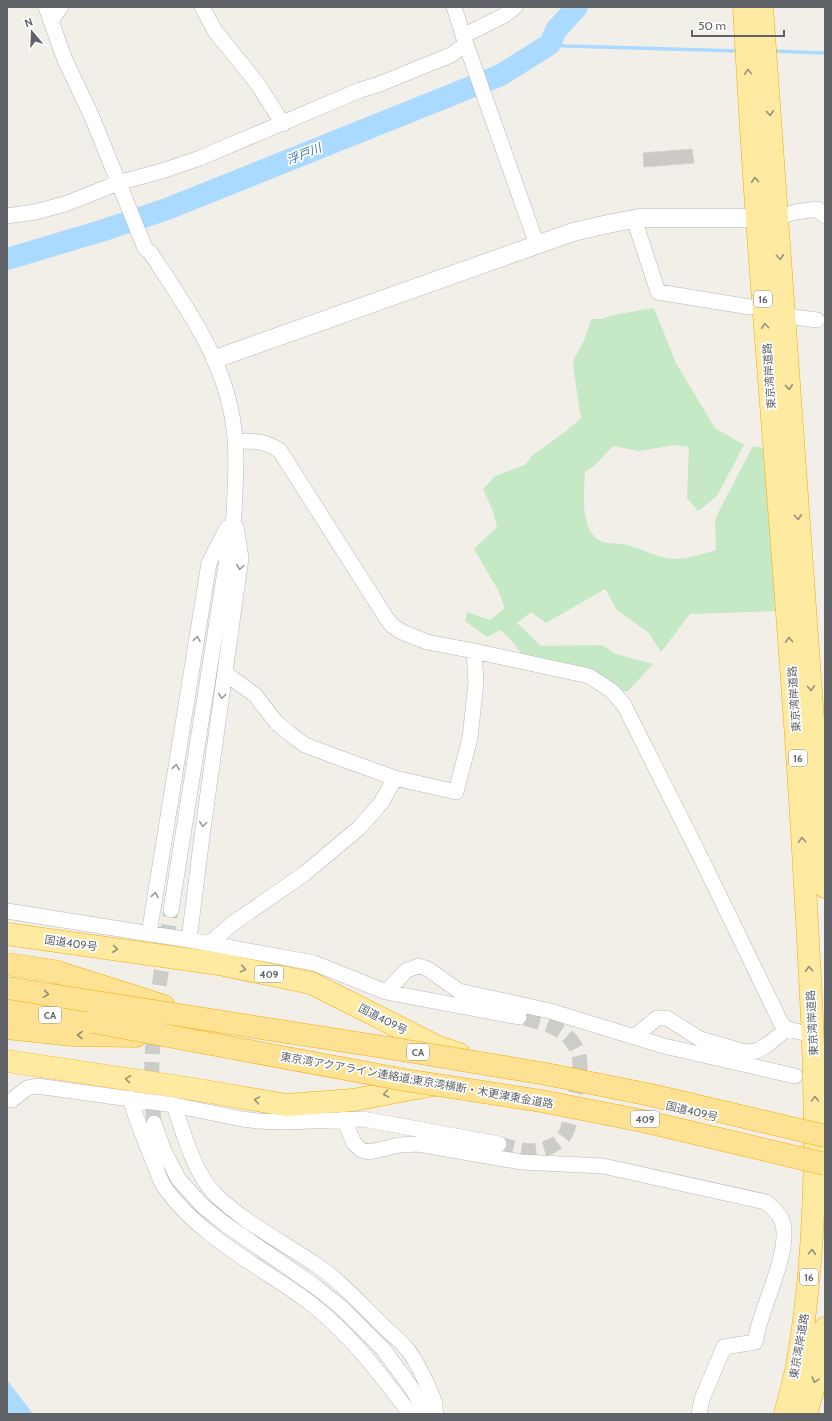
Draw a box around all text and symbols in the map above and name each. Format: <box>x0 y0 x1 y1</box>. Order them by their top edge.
north arrow <box>12 12 52 52</box>
scale bar <box>692 12 784 38</box>
text: N <box>23 15 35 30</box>
text: 50 m <box>698 18 726 33</box>
one-way arrow <box>743 69 752 75</box>
one-way arrow <box>765 110 774 116</box>
water label: 浮戸川 <box>284 139 325 167</box>
one-way arrow <box>750 177 759 183</box>
one-way arrow <box>775 254 784 260</box>
road number: 16 <box>754 291 772 307</box>
one-way arrow <box>761 323 770 329</box>
street label: 東京湾岸道路 <box>760 343 778 409</box>
one-way arrow <box>785 384 794 390</box>
one-way arrow <box>794 513 803 520</box>
one-way arrow <box>236 564 245 570</box>
one-way arrow <box>192 636 201 642</box>
one-way arrow <box>785 637 794 643</box>
street label: 東京湾岸道路 <box>785 666 803 732</box>
one-way arrow <box>806 685 815 691</box>
one-way arrow <box>218 693 227 699</box>
road number: 16 <box>789 750 807 766</box>
one-way arrow <box>171 764 180 770</box>
one-way arrow <box>199 821 208 827</box>
one-way arrow <box>798 837 807 843</box>
one-way arrow <box>150 892 159 898</box>
street label: 国道409号 <box>44 932 98 954</box>
one-way arrow <box>112 944 118 953</box>
one-way arrow <box>240 964 247 972</box>
road number: 409 <box>255 966 283 982</box>
one-way arrow <box>805 966 814 972</box>
one-way arrow <box>42 989 49 998</box>
street label: 東京湾岸道路 <box>803 990 821 1056</box>
street label: 国道409号 <box>356 1001 410 1037</box>
road number: CA <box>39 1007 61 1023</box>
one-way arrow <box>77 1031 83 1039</box>
road number: CA <box>407 1044 429 1060</box>
street label: 東京湾アクアライン連絡道;東京湾横断・木更津東金道路 <box>279 1049 555 1111</box>
one-way arrow <box>125 1075 132 1084</box>
one-way arrow <box>383 1089 389 1098</box>
one-way arrow <box>254 1096 260 1104</box>
one-way arrow <box>811 1096 819 1102</box>
street label: 国道409号 <box>664 1098 720 1124</box>
road number: 409 <box>631 1111 659 1127</box>
one-way arrow <box>807 1248 816 1255</box>
road number: 16 <box>800 1269 818 1285</box>
street label: 東京湾岸道路 <box>786 1312 812 1380</box>
one-way arrow <box>812 1377 820 1383</box>

